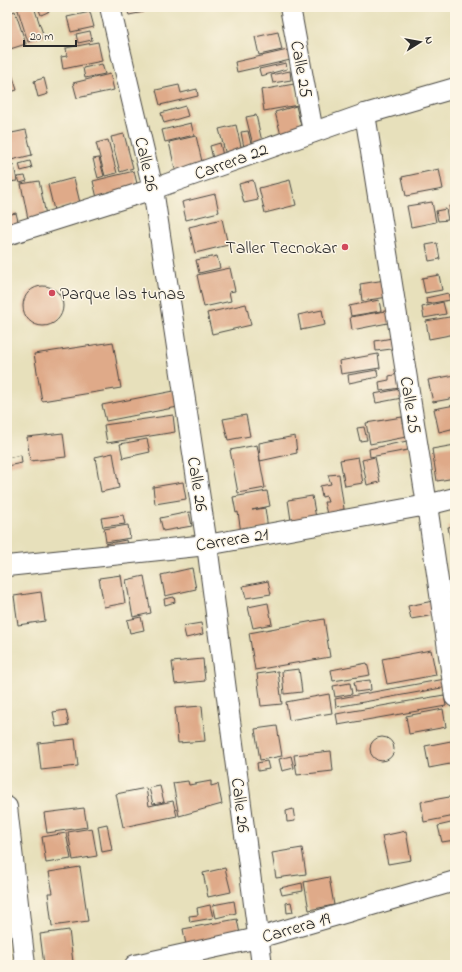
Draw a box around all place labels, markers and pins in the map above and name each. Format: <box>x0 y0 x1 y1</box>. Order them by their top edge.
place label: Taller Tecnokar <box>226 236 337 262</box>
marker: Taller Tecnokar <box>340 242 350 252</box>
place label: Parque las tunas <box>60 282 185 308</box>
marker: Parque las tunas <box>47 288 57 298</box>

